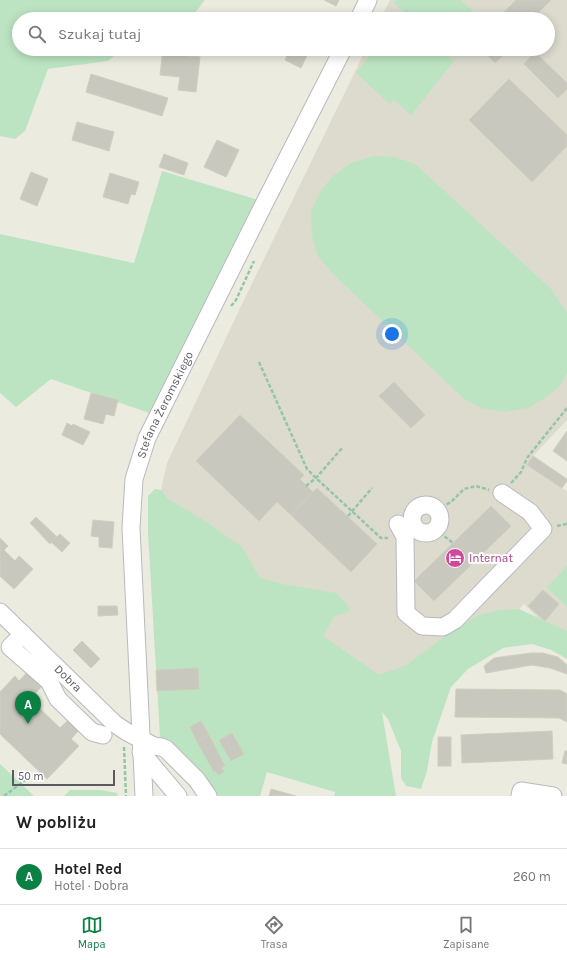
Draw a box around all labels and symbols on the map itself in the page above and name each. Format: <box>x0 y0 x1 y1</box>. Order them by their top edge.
your location <box>382 324 402 344</box>
street label: Stefana Żeromskiego <box>134 349 196 460</box>
hotel icon: Internat <box>444 547 466 569</box>
place label: Internat <box>469 551 513 565</box>
street label: Dobra <box>52 662 85 695</box>
pin: A <box>15 691 41 724</box>
scale bar <box>12 768 115 787</box>

